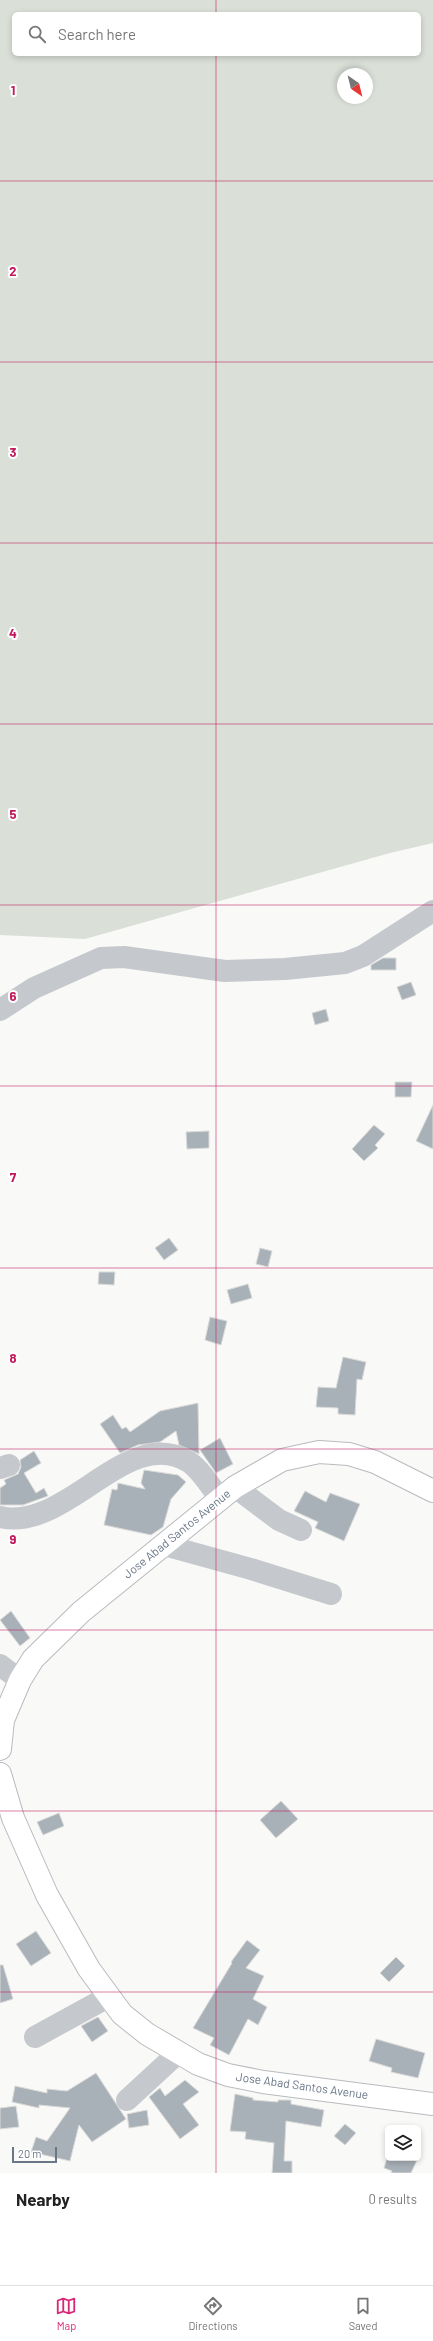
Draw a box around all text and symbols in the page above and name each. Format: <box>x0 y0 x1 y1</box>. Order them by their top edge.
search box <box>12 12 421 56</box>
icon: search <box>26 23 48 45</box>
text: Search here <box>58 25 136 43</box>
north arrow <box>337 68 373 104</box>
text: 1 <box>11 82 15 98</box>
text: 2 <box>9 263 17 279</box>
text: 3 <box>9 444 17 460</box>
text: 4 <box>9 625 17 641</box>
text: 5 <box>9 806 17 822</box>
text: 6 <box>10 988 17 1004</box>
text: 7 <box>10 1169 17 1185</box>
text: 8 <box>9 1350 17 1366</box>
street label: Jose Abad Santos Avenue <box>120 1486 233 1581</box>
text: 9 <box>10 1531 17 1547</box>
street label: Jose Abad Santos Avenue <box>235 2069 369 2101</box>
map controls <box>385 2125 421 2161</box>
button: layers <box>385 2125 421 2161</box>
scale bar <box>12 2145 57 2164</box>
text: 20 m <box>18 2147 41 2160</box>
text: Nearby <box>16 2189 70 2209</box>
text: 0 results <box>368 2191 417 2207</box>
tab: Map <box>55 2295 77 2332</box>
tab: Directions <box>188 2295 238 2332</box>
tab: Saved <box>349 2295 378 2332</box>

